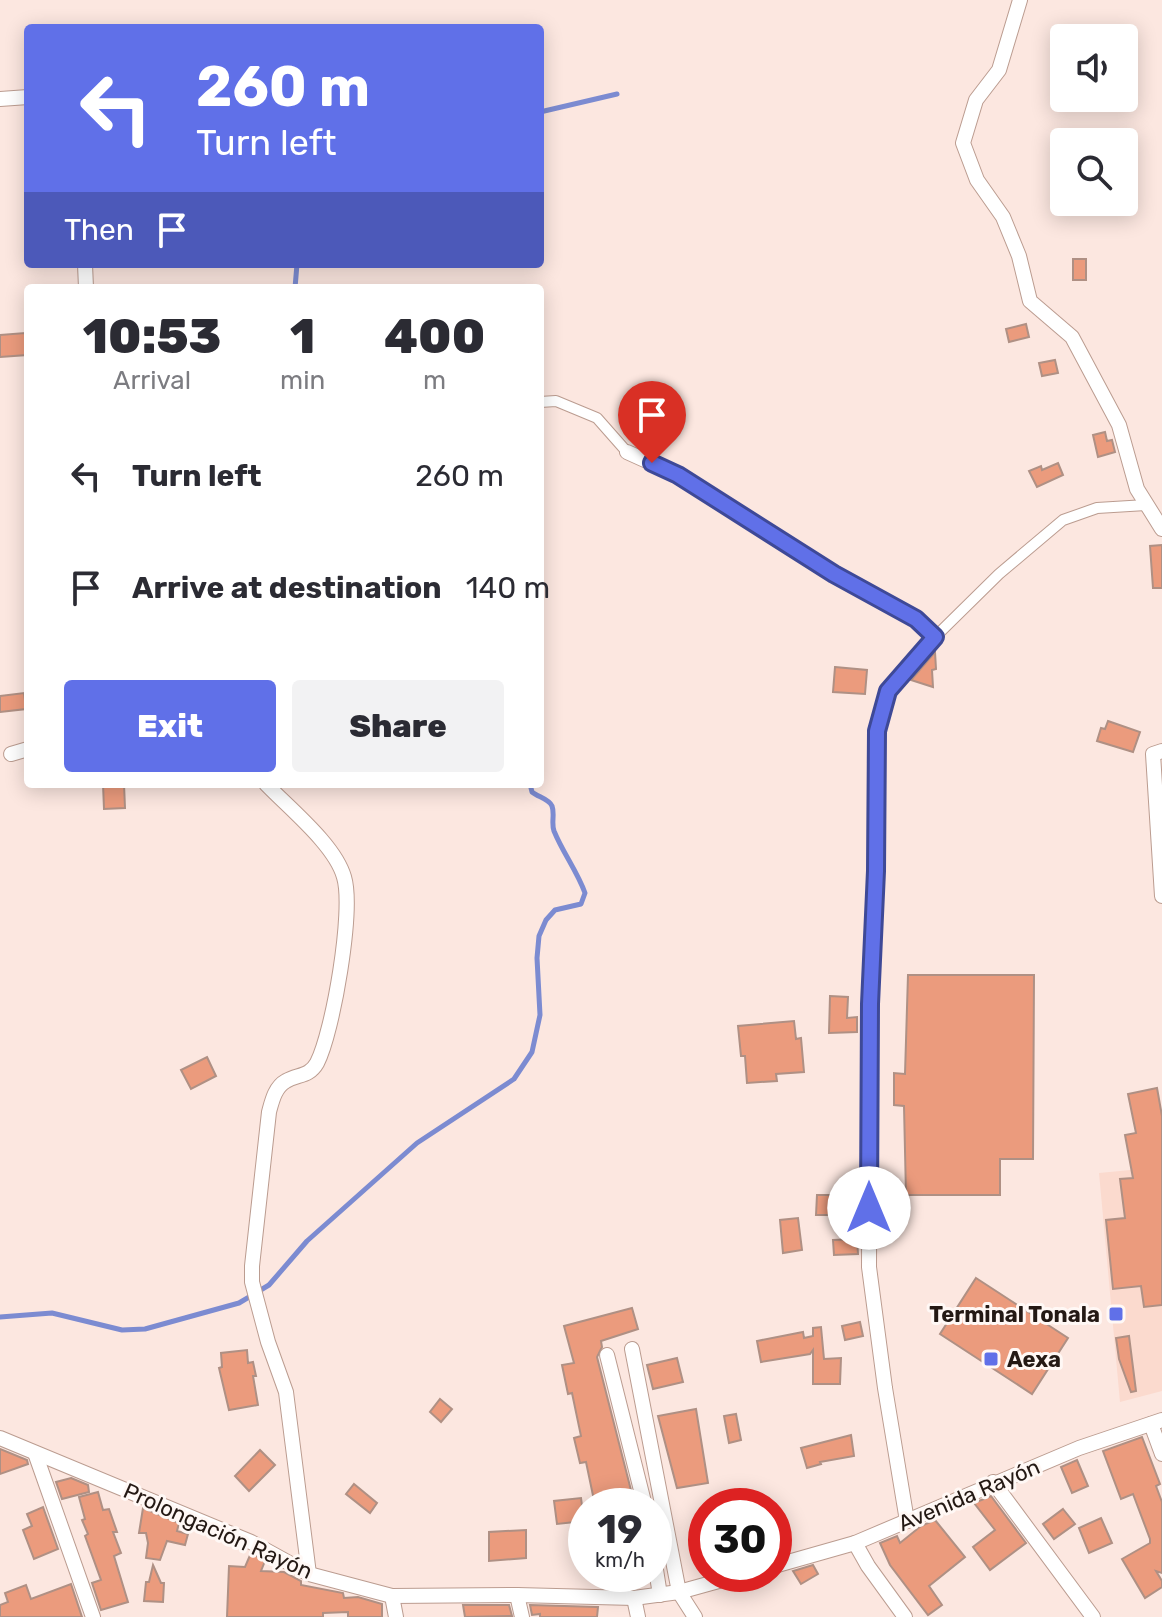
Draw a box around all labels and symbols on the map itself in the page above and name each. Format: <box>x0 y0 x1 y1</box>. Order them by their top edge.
pin <box>618 381 686 463</box>
position arrow <box>827 1166 911 1250</box>
place label: Terminal Tonala <box>929 1301 1100 1328</box>
marker: Terminal Tonala <box>1107 1305 1125 1323</box>
place label: Aexa <box>1007 1346 1061 1373</box>
marker: Aexa <box>982 1350 1000 1368</box>
street label: Avenida Rayón <box>894 1453 1044 1537</box>
street label: Prolongación Rayón <box>119 1477 317 1585</box>
speed limit sign: 30 <box>688 1488 792 1592</box>

